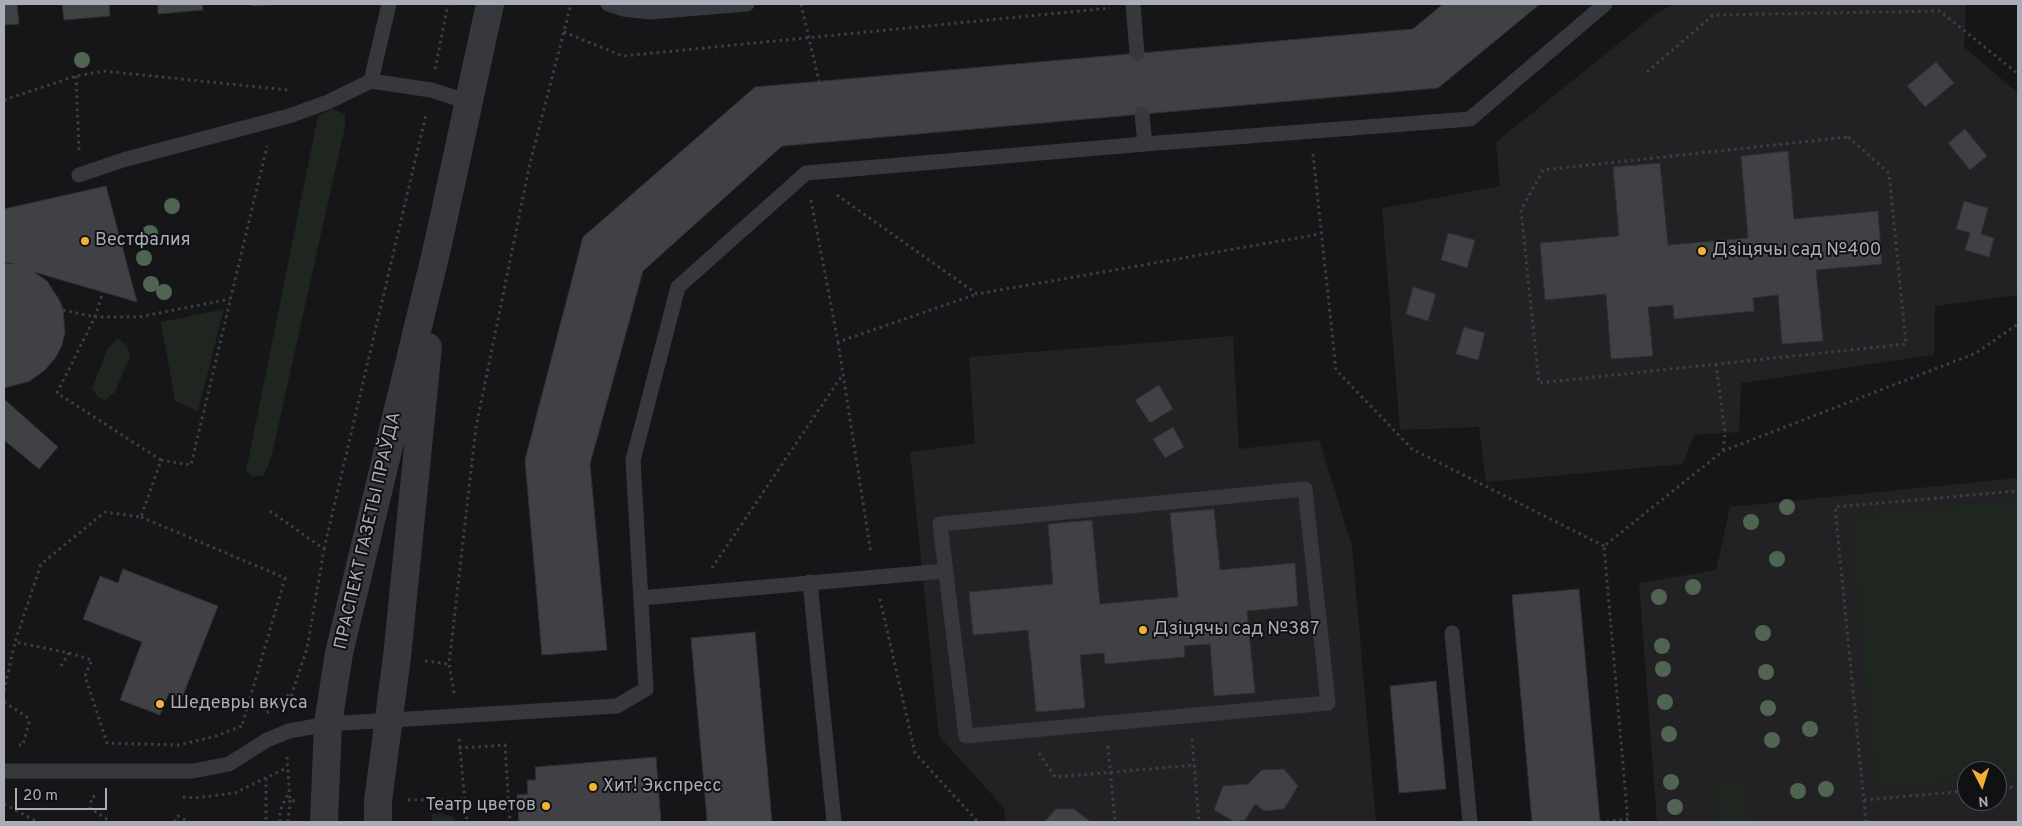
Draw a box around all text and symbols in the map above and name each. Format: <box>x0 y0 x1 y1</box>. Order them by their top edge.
place label: Вестфалия <box>95 230 191 252</box>
marker: Вестфалия <box>79 235 91 247</box>
place label: Дзіцячы сад №400 <box>1712 240 1881 262</box>
marker: Дзіцячы сад №400 <box>1696 245 1708 257</box>
street label: ПРАСПЕКТ ГАЗЕТЫ ПРАЎДА <box>331 410 407 652</box>
place label: Дзіцячы сад №387 <box>1153 619 1319 641</box>
marker: Дзіцячы сад №387 <box>1137 624 1149 636</box>
place label: Шедевры вкуса <box>170 693 308 715</box>
marker: Шедевры вкуса <box>154 698 166 710</box>
north arrow <box>1957 761 2007 811</box>
place label: Хит! Экспресс <box>603 776 721 798</box>
scale bar <box>18 778 110 810</box>
marker: Хит! Экспресс <box>587 781 599 793</box>
text: 20 m <box>23 787 58 806</box>
text: N <box>1978 792 1989 809</box>
place label: Театр цветов <box>425 795 536 817</box>
marker: Театр цветов <box>540 800 552 812</box>

